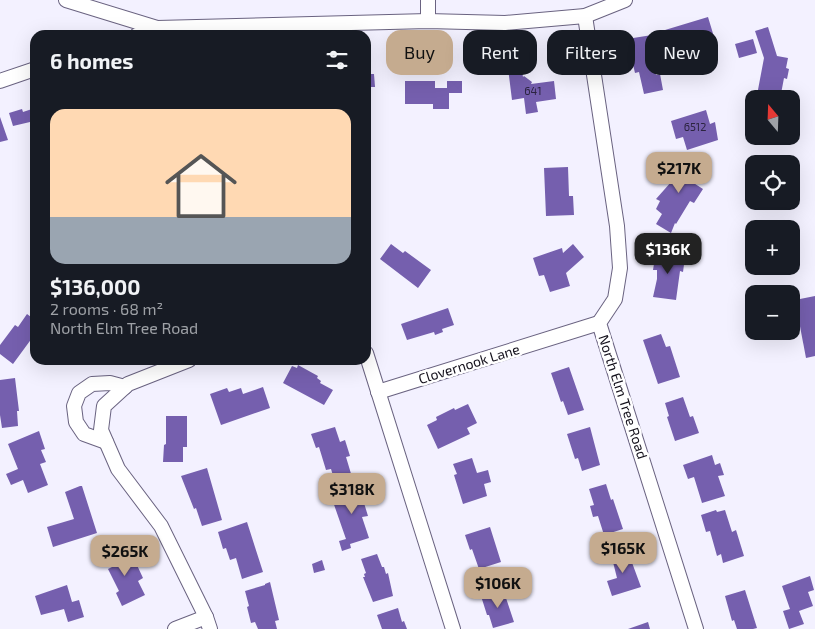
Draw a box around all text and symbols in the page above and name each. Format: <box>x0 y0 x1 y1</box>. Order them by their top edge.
chip: Buy <box>386 30 453 75</box>
chip: Rent <box>463 30 537 75</box>
chip: Filters <box>547 30 635 75</box>
chip: New <box>645 30 718 75</box>
icon: filters <box>323 46 351 74</box>
text: 6 homes <box>50 48 133 73</box>
house number: 641 <box>524 84 542 97</box>
north arrow <box>745 90 800 145</box>
map controls <box>745 90 800 340</box>
house number: 6512 <box>684 120 706 133</box>
icon: home <box>156 141 246 231</box>
pin: $217K <box>644 152 714 194</box>
button: locate <box>745 155 800 210</box>
text: $217K <box>657 158 701 177</box>
button: + <box>745 220 800 275</box>
pin: $136K <box>633 232 703 275</box>
text: $136K <box>646 239 690 258</box>
text: $136,000 <box>50 274 140 299</box>
button: − <box>745 285 800 340</box>
text: 2 rooms · 68 m² <box>50 299 163 318</box>
text: North Elm Tree Road <box>50 318 198 337</box>
street label: North Elm Tree Road <box>595 333 652 461</box>
street label: Clovernook Lane <box>416 340 522 387</box>
pin: $318K <box>317 472 387 515</box>
text: $318K <box>329 479 375 498</box>
pin: $165K <box>588 532 658 574</box>
pin: $265K <box>90 534 160 577</box>
text: $165K <box>601 538 645 557</box>
text: $265K <box>102 541 149 560</box>
pin: $106K <box>463 566 533 609</box>
text: $106K <box>475 573 521 592</box>

